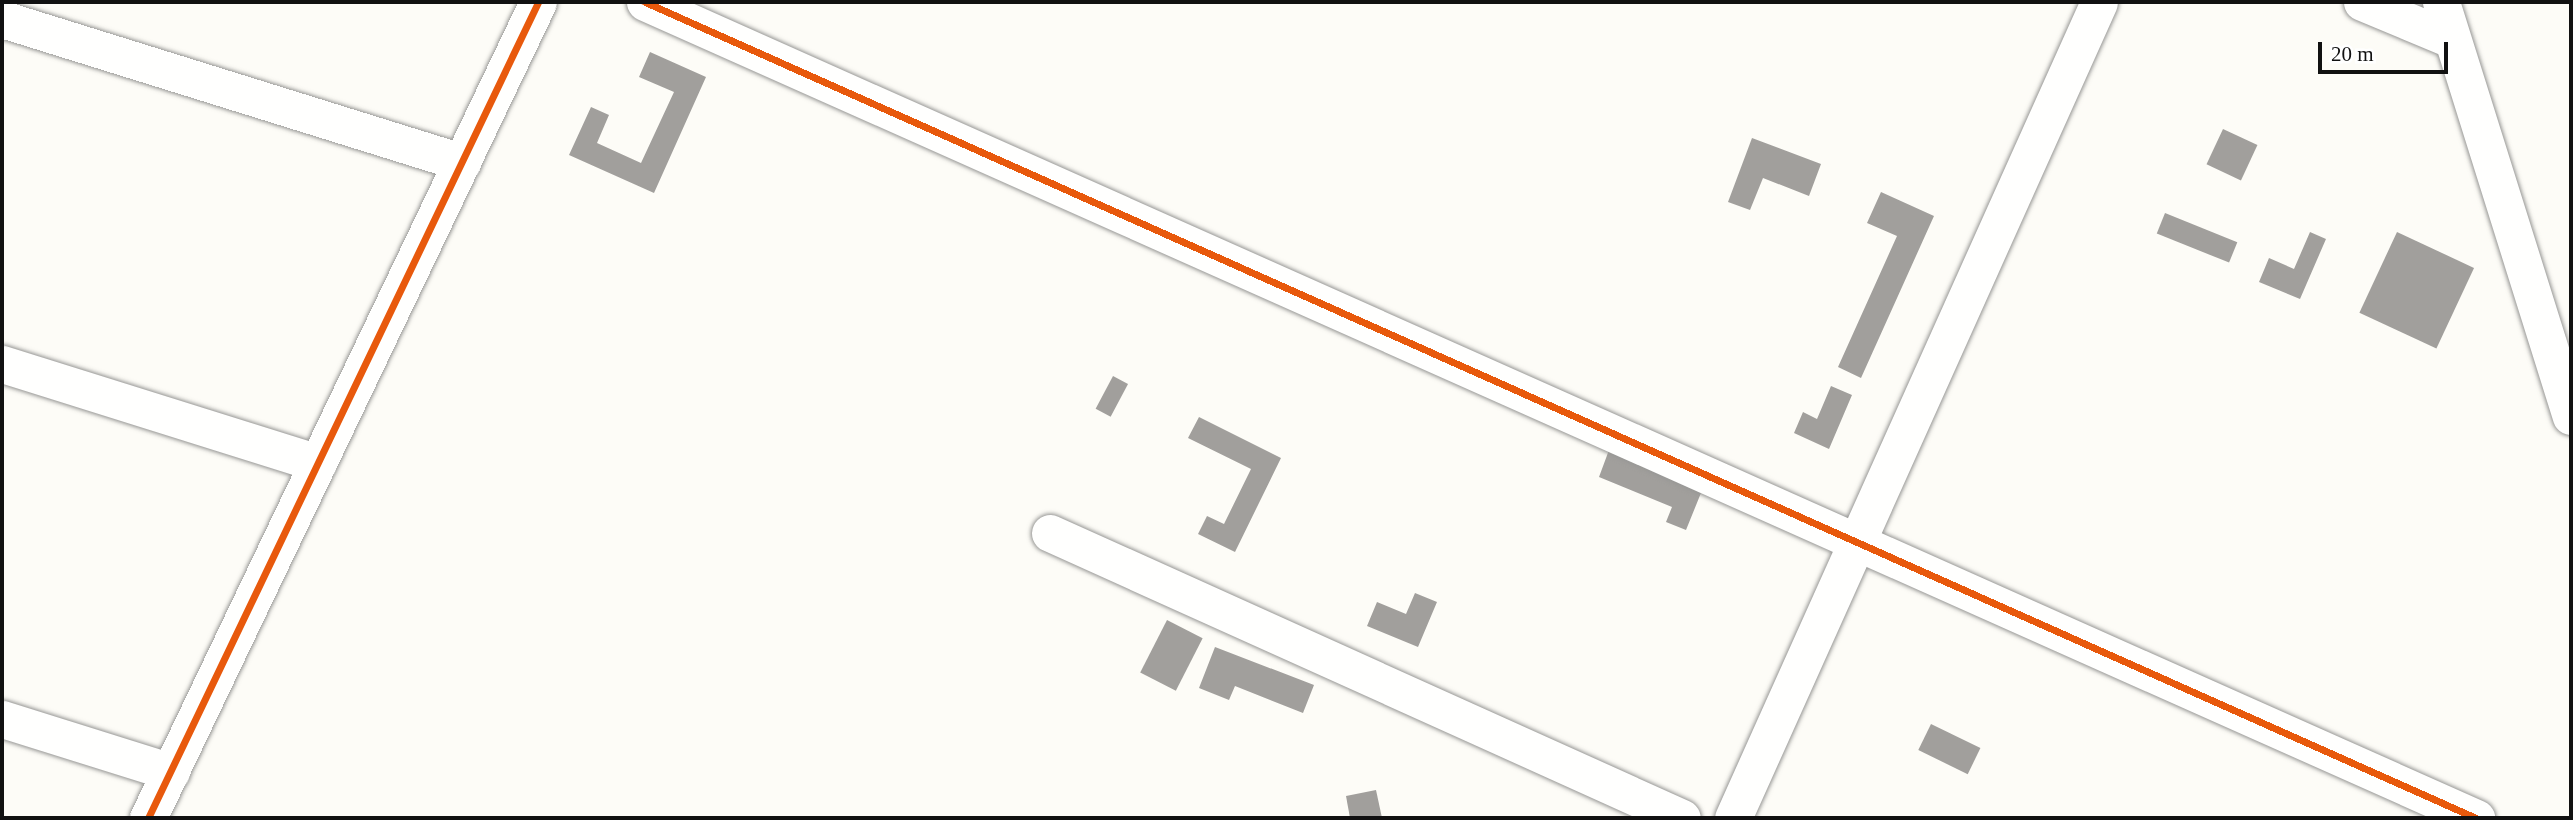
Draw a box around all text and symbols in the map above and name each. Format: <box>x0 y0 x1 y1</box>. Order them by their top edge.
scale bar <box>2321 28 2450 72</box>
text: 20 m <box>2331 42 2374 66</box>

